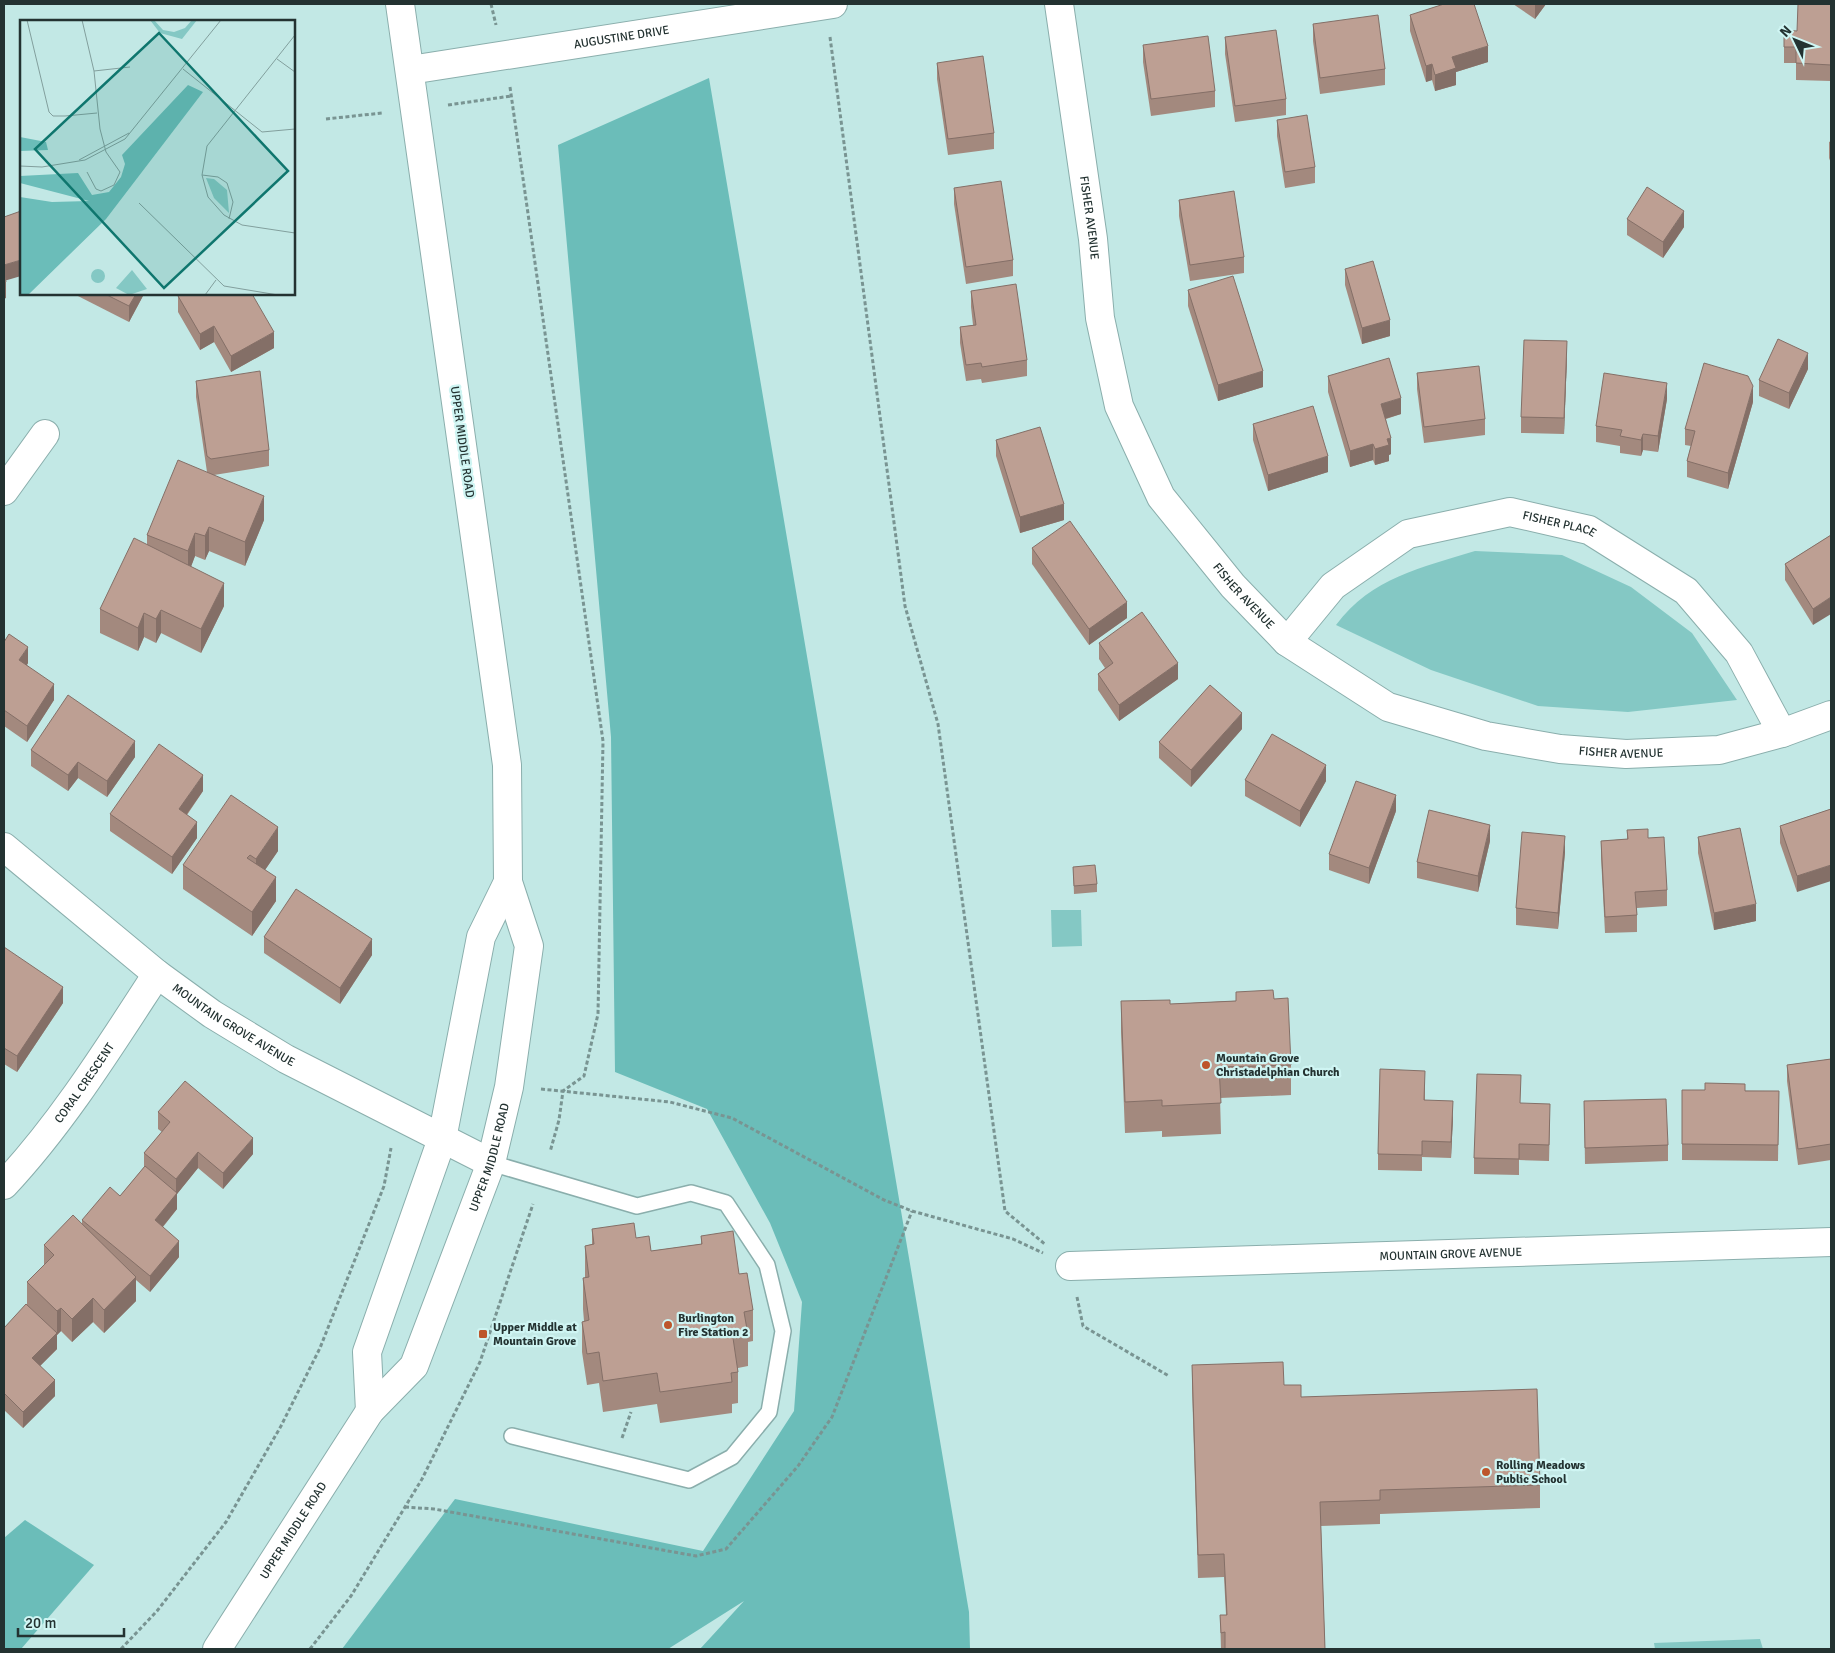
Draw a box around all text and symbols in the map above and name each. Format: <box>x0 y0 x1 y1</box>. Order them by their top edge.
north arrow <box>1770 15 1820 65</box>
inset map <box>20 20 295 295</box>
street label: AUGUSTINE DRIVE <box>573 22 670 52</box>
text: N <box>1776 22 1795 41</box>
street label: FISHER AVENUE <box>1076 175 1102 261</box>
street label: UPPER MIDDLE ROAD <box>447 385 477 499</box>
street label: FISHER PLACE <box>1521 508 1600 541</box>
street label: FISHER AVENUE <box>1210 560 1278 632</box>
street label: FISHER AVENUE <box>1578 743 1664 762</box>
street label: MOUNTAIN GROVE AVENUE <box>169 980 298 1070</box>
street label: CORAL CRESCENT <box>51 1040 118 1126</box>
place label: Mountain Grove Christadelphian Church <box>1216 1051 1340 1080</box>
marker: Mountain Grove Christadelphian Church <box>1200 1059 1212 1071</box>
street label: UPPER MIDDLE ROAD <box>466 1101 512 1214</box>
street label: MOUNTAIN GROVE AVENUE <box>1379 1244 1523 1264</box>
place label: Burlington Fire Station 2 <box>678 1311 748 1340</box>
marker: Burlington Fire Station 2 <box>662 1319 674 1331</box>
place label: Upper Middle at Mountain Grove <box>493 1320 577 1349</box>
marker: Upper Middle at Mountain Grove <box>477 1328 489 1340</box>
place label: Rolling Meadows Public School <box>1496 1458 1586 1487</box>
marker: Rolling Meadows Public School <box>1480 1466 1492 1478</box>
street label: UPPER MIDDLE ROAD <box>256 1479 330 1582</box>
scale bar <box>18 1606 124 1638</box>
text: 20 m <box>25 1614 56 1632</box>

